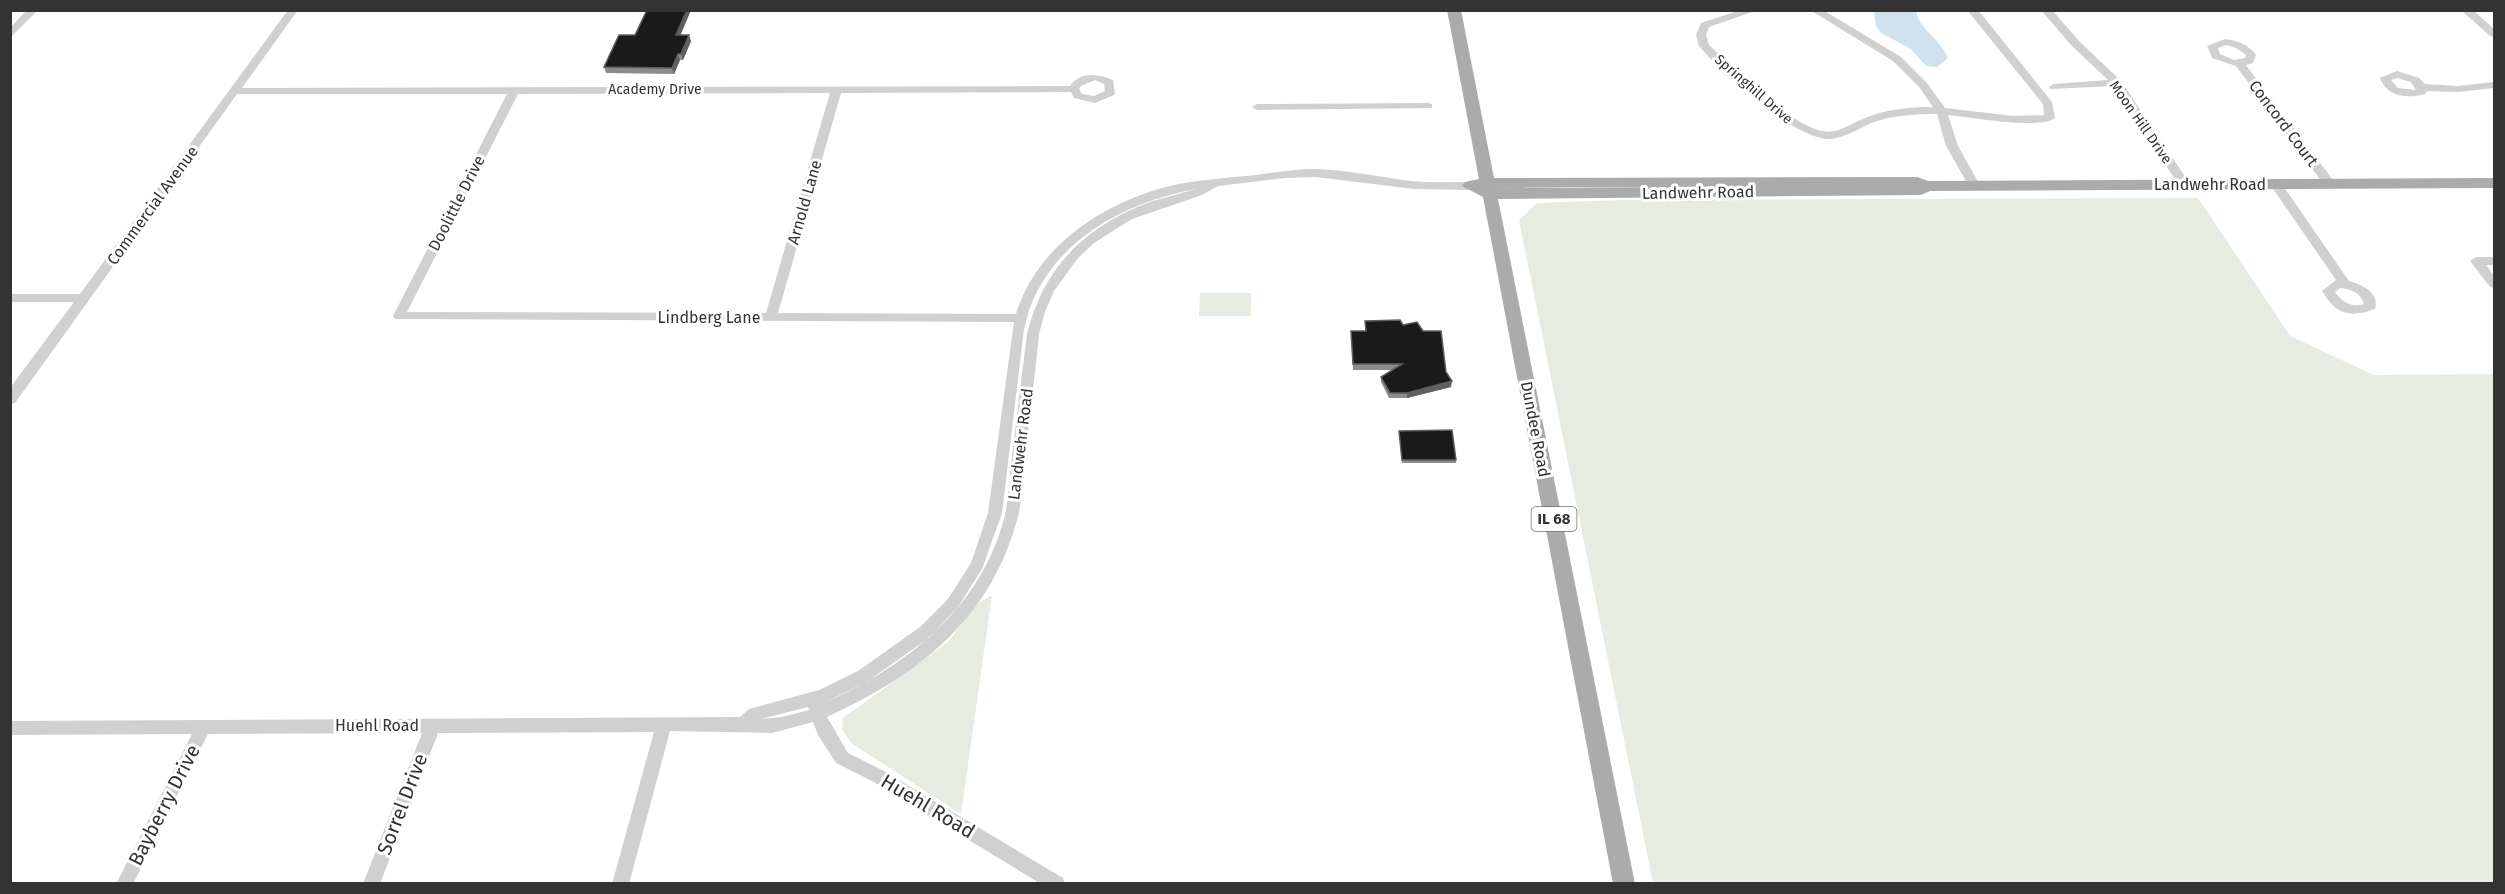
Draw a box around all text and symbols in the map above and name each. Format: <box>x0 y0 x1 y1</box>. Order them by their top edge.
street label: Springhill Drive <box>1711 51 1796 128</box>
street label: Concord Court <box>2245 77 2322 170</box>
street label: Moon Hill Drive <box>2106 78 2175 167</box>
street label: Academy Drive <box>608 81 702 98</box>
street label: Commercial Avenue <box>103 142 202 269</box>
street label: Doolittle Drive <box>424 152 489 254</box>
street label: Arnold Lane <box>783 158 826 247</box>
street label: Landwehr Road <box>2154 175 2266 194</box>
street label: Landwehr Road <box>1642 182 1754 203</box>
street label: Lindberg Lane <box>658 308 760 327</box>
street label: Dundee Road <box>1517 380 1554 479</box>
street label: Landwehr Road <box>1004 387 1037 501</box>
road number: IL 68 <box>1532 507 1576 531</box>
street label: Huehl Road <box>335 716 419 735</box>
street label: Bayberry Drive <box>123 740 205 870</box>
street label: Sorrel Drive <box>372 750 432 858</box>
street label: Huehl Road <box>877 769 979 843</box>

